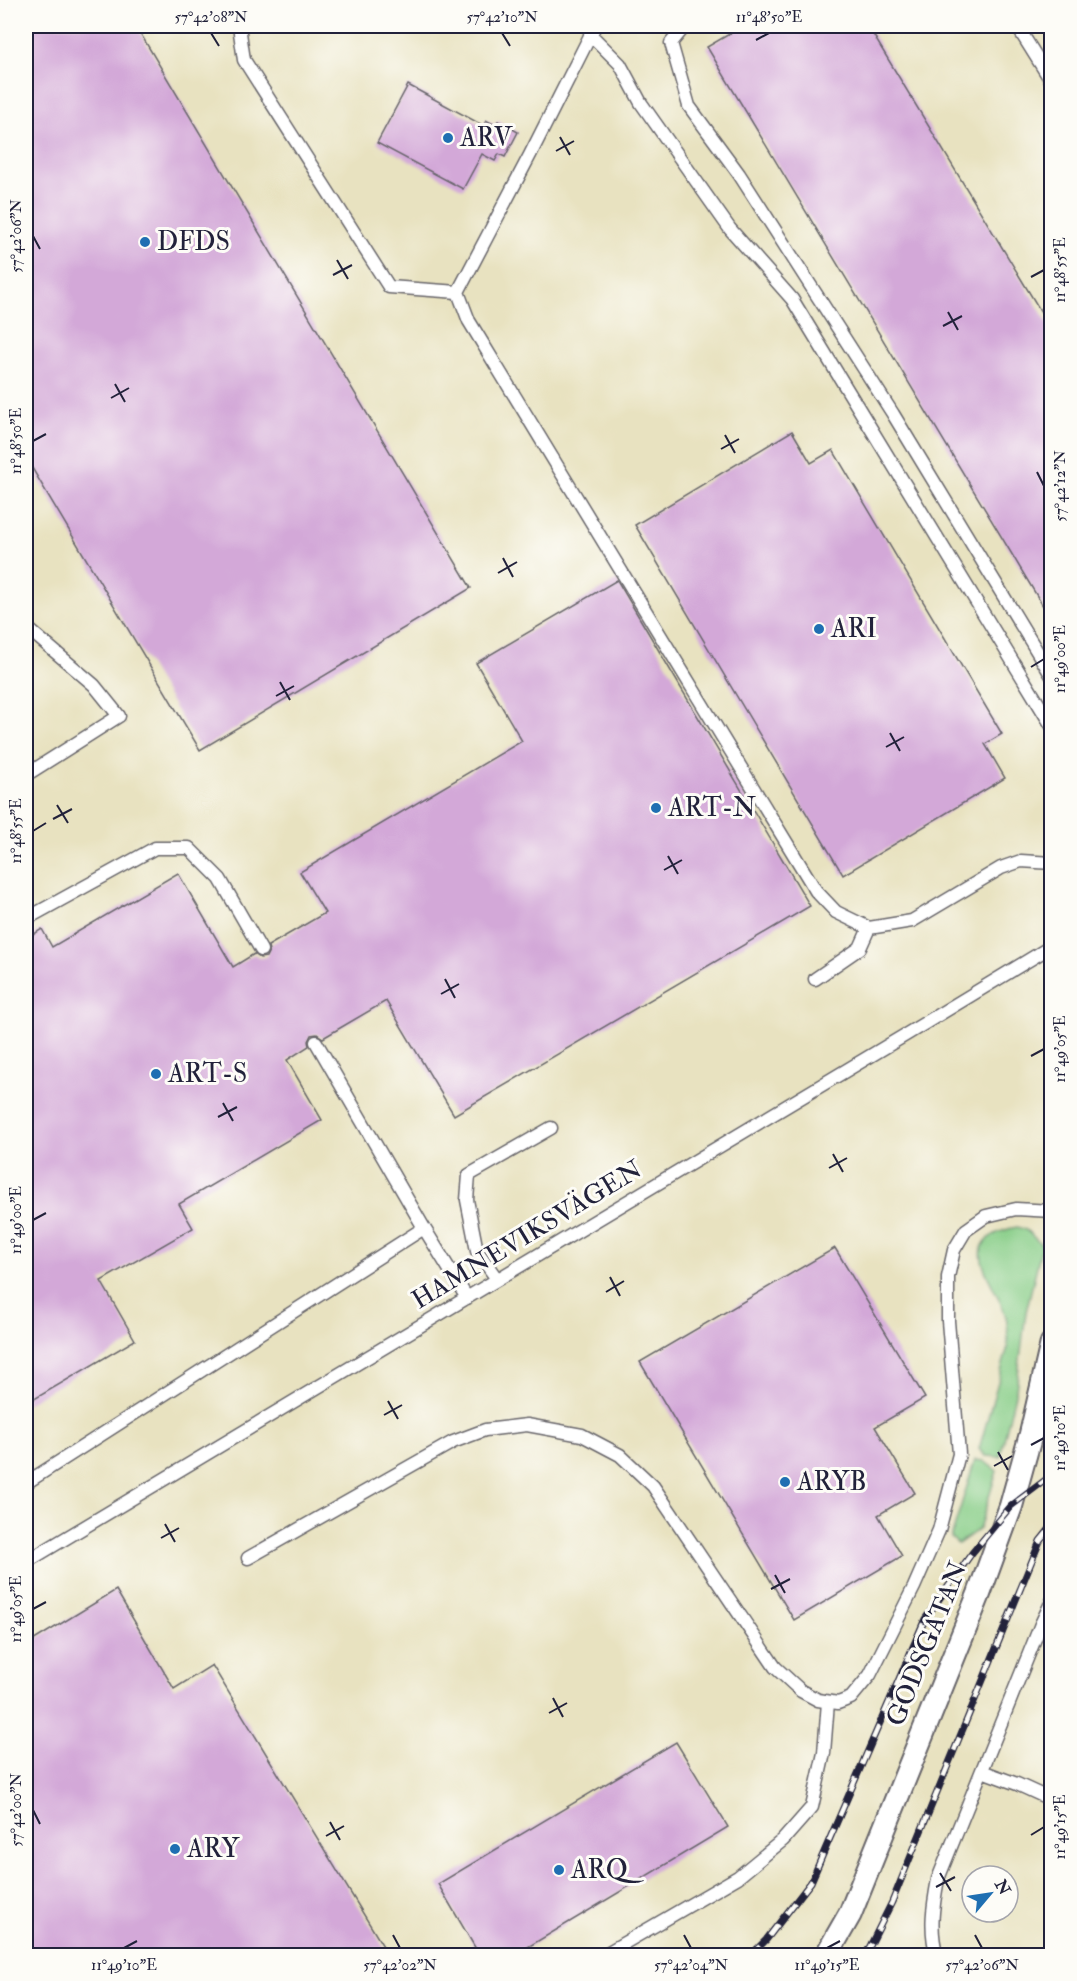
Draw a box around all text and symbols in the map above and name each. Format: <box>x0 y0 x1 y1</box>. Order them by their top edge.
text: 57°42'08"N <box>174 8 248 27</box>
text: 57°42'10"N <box>466 8 538 27</box>
text: 11°48'50"E <box>736 8 802 27</box>
place label: ARV <box>459 122 514 154</box>
marker: ARV <box>441 131 455 145</box>
text: 57°42'06"N <box>7 199 26 273</box>
place label: DFDS <box>157 226 230 258</box>
marker: DFDS <box>138 235 152 249</box>
text: 11°48'55"E <box>1051 237 1070 303</box>
text: 11°48'50"E <box>7 408 26 474</box>
text: 57°42'12"N <box>1051 450 1070 522</box>
place label: ARI <box>830 613 877 645</box>
marker: ARI <box>812 622 826 636</box>
text: 11°49'00"E <box>1051 625 1070 693</box>
place label: ART-N <box>667 792 757 824</box>
text: 11°48'55"E <box>7 798 26 864</box>
marker: ART-N <box>649 801 663 815</box>
text: 11°49'05"E <box>1051 1015 1070 1083</box>
place label: ART-S <box>167 1058 247 1090</box>
marker: ART-S <box>149 1067 163 1081</box>
street label: HAMNEVIKSVÄGEN <box>406 1152 649 1316</box>
text: 11°49'00"E <box>7 1186 26 1254</box>
text: 11°49'10"E <box>1051 1405 1070 1471</box>
place label: ARYB <box>796 1466 866 1498</box>
marker: ARYB <box>778 1475 792 1489</box>
street label: GODSGATAN <box>880 1557 975 1731</box>
text: 11°49'05"E <box>7 1575 26 1643</box>
text: 57°42'00"N <box>7 1773 26 1847</box>
text: 11°49'15"E <box>1051 1794 1070 1859</box>
place label: ARY <box>186 1833 240 1865</box>
marker: ARY <box>168 1842 182 1856</box>
place label: ARQ <box>570 1854 644 1886</box>
marker: ARQ <box>552 1863 566 1877</box>
north arrow <box>960 1864 1020 1924</box>
text: N <box>990 1875 1015 1899</box>
text: 11°49'10"E <box>91 1956 157 1975</box>
text: 57°42'02"N <box>363 1956 437 1975</box>
text: 57°42'04"N <box>654 1956 729 1975</box>
text: 11°49'15"E <box>795 1956 860 1975</box>
text: 57°42'06"N <box>945 1956 1019 1975</box>

